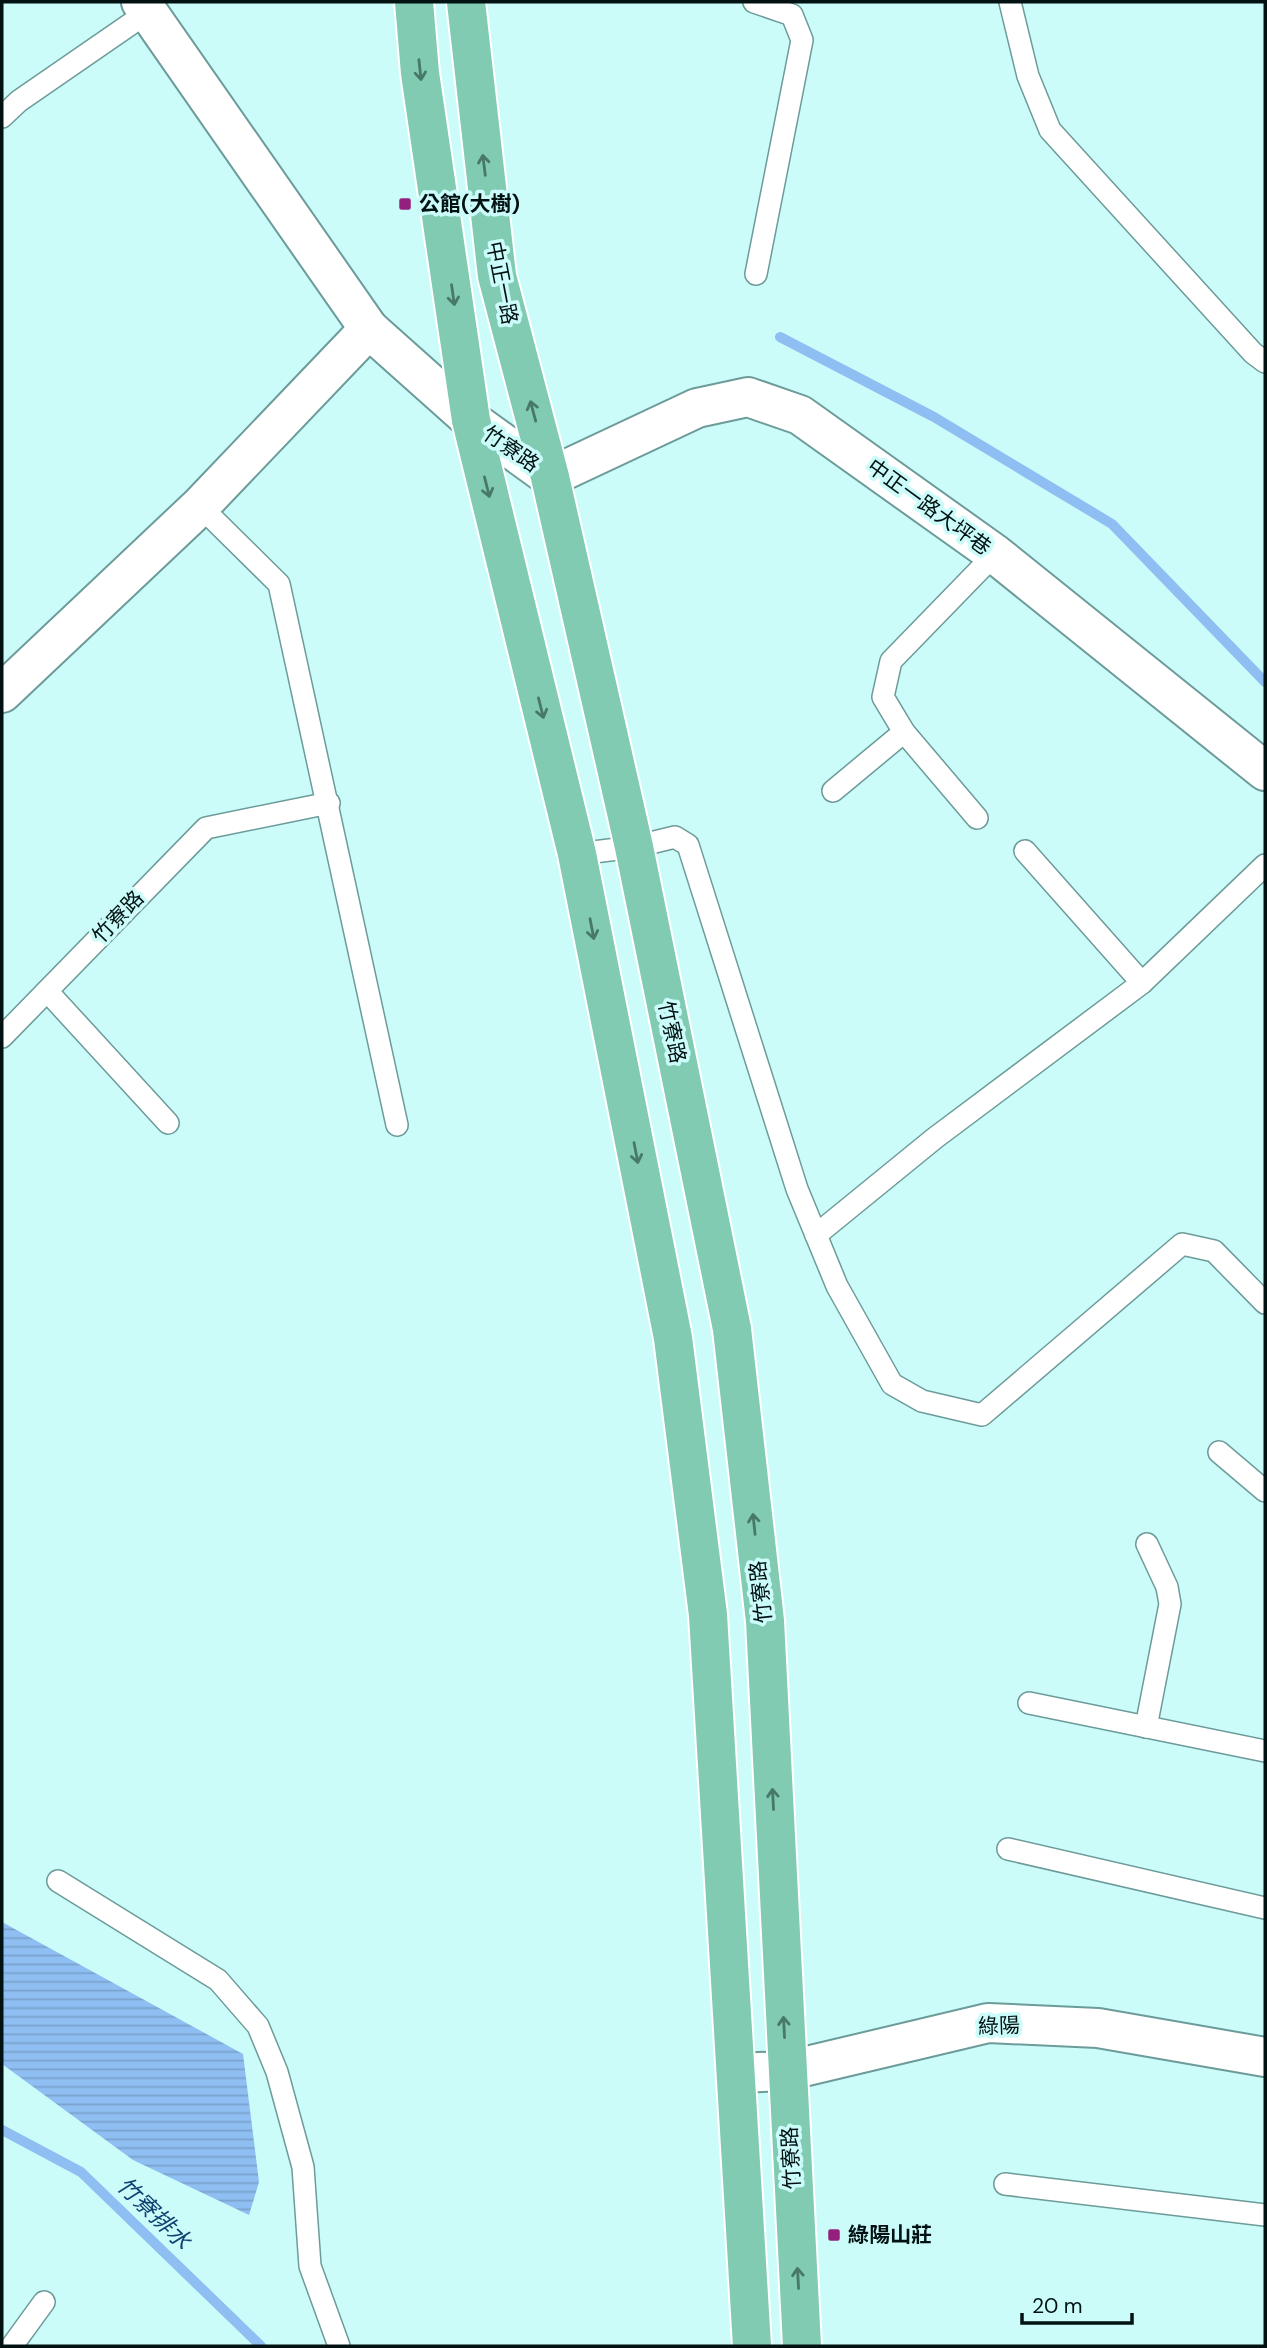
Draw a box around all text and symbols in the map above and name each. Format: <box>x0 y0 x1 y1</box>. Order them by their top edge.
one-way arrow <box>414 58 427 81</box>
one-way arrow <box>477 154 490 176</box>
place label: 公館(大樹) <box>419 190 520 218</box>
marker: 公館(大樹) <box>397 196 413 212</box>
street label: 中正一路 <box>480 239 524 327</box>
one-way arrow <box>447 283 460 306</box>
one-way arrow <box>526 400 539 423</box>
street label: 竹寮路 <box>477 419 545 479</box>
street label: 中正一路大坪巷 <box>861 452 997 562</box>
one-way arrow <box>481 475 494 498</box>
one-way arrow <box>535 696 548 719</box>
street label: 竹寮路 <box>86 885 150 949</box>
one-way arrow <box>586 917 599 940</box>
street label: 竹寮路 <box>652 998 692 1066</box>
one-way arrow <box>630 1141 644 1164</box>
one-way arrow <box>747 1513 760 1535</box>
street label: 竹寮路 <box>744 1559 778 1625</box>
one-way arrow <box>767 1788 780 1811</box>
street label: 綠陽 <box>978 2011 1020 2041</box>
one-way arrow <box>778 2015 791 2038</box>
street label: 竹寮路 <box>775 2126 807 2190</box>
water label: 竹寮排水 <box>110 2170 198 2256</box>
place label: 綠陽山莊 <box>848 2221 932 2249</box>
marker: 綠陽山莊 <box>826 2227 842 2243</box>
one-way arrow <box>792 2267 805 2290</box>
scale bar <box>1022 2282 1132 2326</box>
text: 20 m <box>1032 2292 1083 2320</box>

